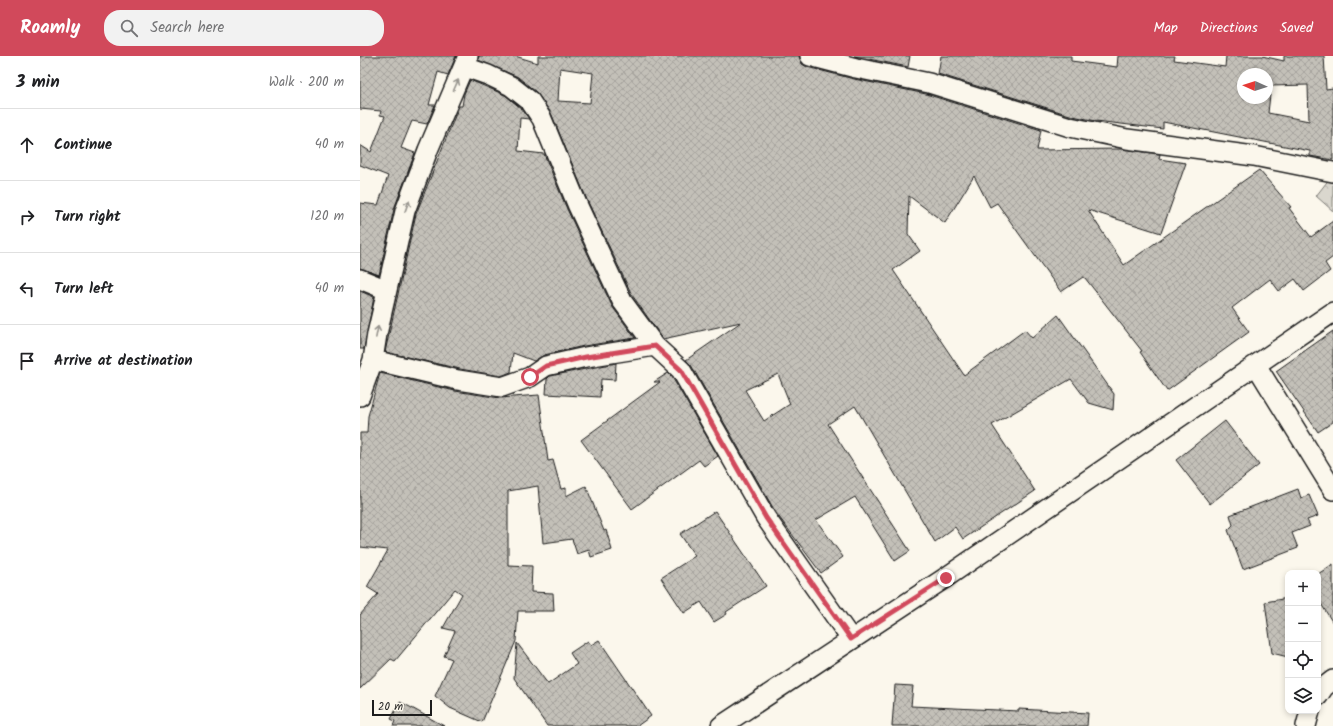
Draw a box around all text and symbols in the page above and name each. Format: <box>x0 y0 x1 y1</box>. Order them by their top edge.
search box <box>104 10 384 46</box>
text: Roamly <box>20 13 80 43</box>
text: Search here <box>150 16 224 40</box>
icon: search <box>118 17 140 39</box>
text: Map <box>1153 17 1178 39</box>
text: Directions <box>1200 17 1258 39</box>
text: Saved <box>1280 17 1313 39</box>
north arrow <box>1237 68 1273 104</box>
text: 3 min <box>16 69 60 96</box>
text: Walk · 200 m <box>269 72 344 93</box>
one-way arrow <box>453 80 461 92</box>
text: Continue <box>54 133 112 157</box>
icon: ahead <box>16 134 38 156</box>
text: 40 m <box>315 134 344 155</box>
one-way arrow <box>404 200 412 212</box>
text: Turn right <box>54 205 121 229</box>
icon: right <box>16 206 38 228</box>
text: 120 m <box>310 206 344 227</box>
text: Turn left <box>54 277 114 301</box>
icon: left <box>16 278 38 300</box>
text: 40 m <box>315 278 344 299</box>
one-way arrow <box>374 326 382 339</box>
text: Arrive at destination <box>54 349 193 373</box>
icon: arrive <box>16 350 38 372</box>
route start <box>521 368 539 386</box>
route end <box>937 569 955 587</box>
map controls <box>1285 570 1321 714</box>
button: + <box>1285 570 1321 606</box>
button: − <box>1285 606 1321 642</box>
button: locate <box>1285 642 1321 678</box>
button: layers <box>1285 678 1321 714</box>
scale bar <box>372 698 432 717</box>
text: 20 m <box>378 698 403 716</box>

